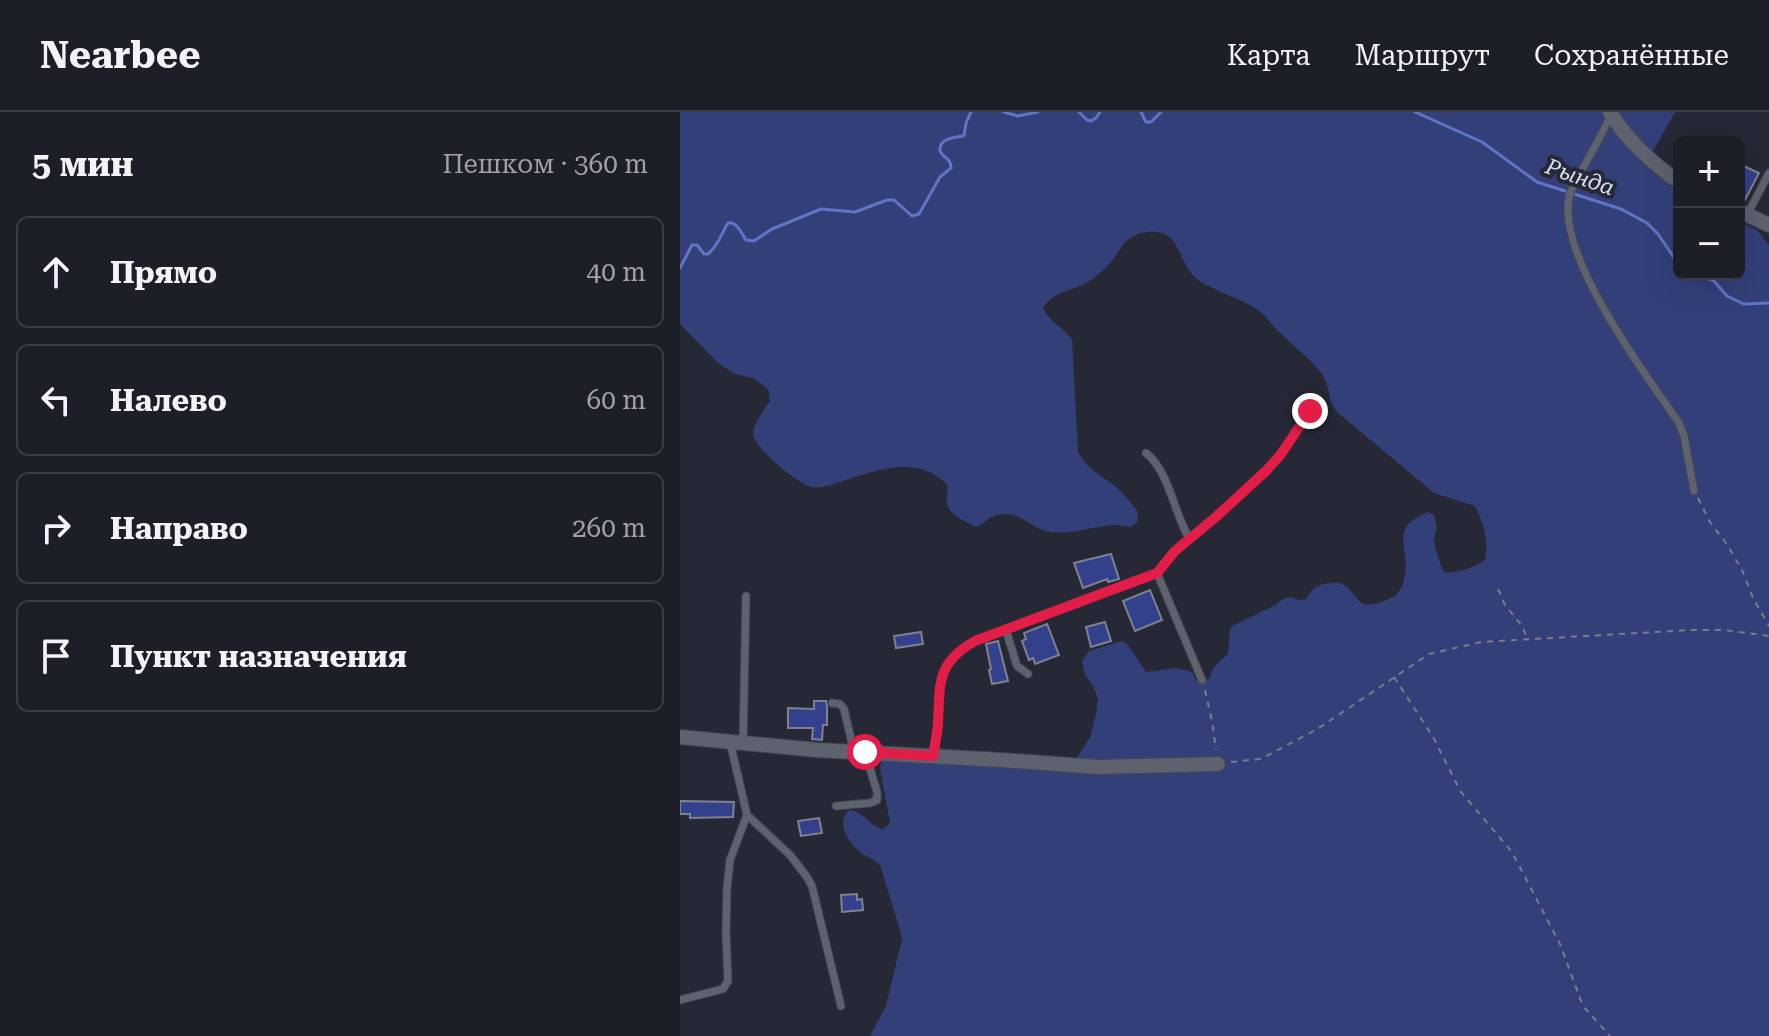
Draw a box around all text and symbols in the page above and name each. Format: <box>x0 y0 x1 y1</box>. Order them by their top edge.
text: Nearbee <box>40 33 201 77</box>
text: Карта <box>1227 39 1311 72</box>
text: Маршрут <box>1355 39 1490 72</box>
text: Сохранённые <box>1534 39 1729 72</box>
map controls <box>1673 136 1745 280</box>
button: + <box>1673 136 1745 208</box>
text: 5 мин <box>32 144 134 184</box>
text: Пешком · 360 m <box>442 149 648 179</box>
water label: Рында <box>1542 153 1618 200</box>
button: − <box>1673 208 1745 280</box>
icon: ahead <box>34 250 78 294</box>
text: Прямо <box>110 255 217 290</box>
text: 40 m <box>587 257 646 287</box>
icon: left <box>34 378 78 422</box>
text: Налево <box>110 383 227 418</box>
text: 60 m <box>587 385 646 415</box>
route end <box>1292 393 1328 429</box>
icon: right <box>34 506 78 550</box>
text: Направо <box>110 511 248 546</box>
text: 260 m <box>572 513 646 543</box>
icon: arrive <box>34 634 78 678</box>
text: Пункт назначения <box>110 639 407 674</box>
route start <box>847 734 883 770</box>

